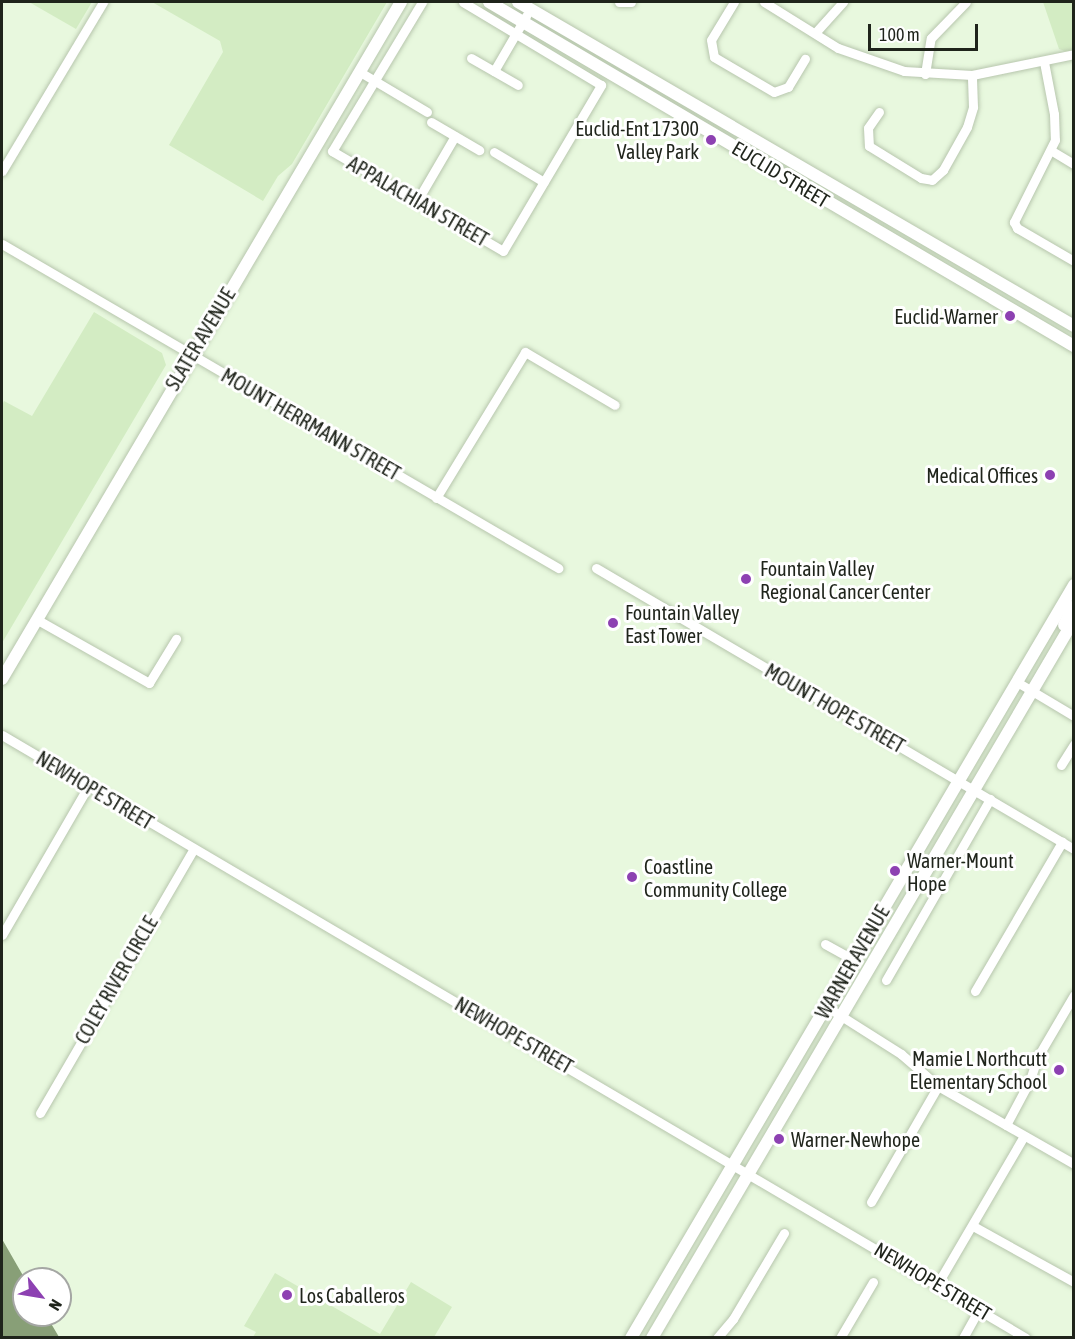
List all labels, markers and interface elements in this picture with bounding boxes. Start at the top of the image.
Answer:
scale bar [871,12,980,50]
text: 100 m [879,24,920,45]
place label: Euclid-Ent 17300 Valley Park [575,116,699,163]
marker: Euclid-Ent 17300 Valley Park [704,133,718,147]
street label: EUCLID STREET [728,136,834,212]
street label: APPALACHIAN STREET [343,151,493,251]
street label: SLATER AVENUE [160,284,240,394]
place label: Euclid-Warner [894,304,998,328]
marker: Euclid-Warner [1003,309,1017,323]
street label: MOUNT HERRMANN STREET [217,363,405,485]
place label: Medical Offices [926,463,1038,487]
marker: Medical Offices [1043,468,1057,482]
place label: Fountain Valley Regional Cancer Center [760,556,930,603]
marker: Fountain Valley Regional Cancer Center [737,570,755,588]
place label: Fountain Valley East Tower [625,600,740,647]
marker: Fountain Valley East Tower [606,616,620,630]
street label: MOUNT HOPE STREET [761,658,909,758]
street label: NEWHOPE STREET [32,746,158,834]
place label: Warner-Mount Hope [907,848,1014,895]
place label: Coastline Community College [644,854,787,901]
marker: Warner-Mount Hope [888,864,902,878]
marker: Coastline Community College [625,870,639,884]
street label: WARNER AVENUE [810,901,894,1023]
street label: COLEY RIVER CIRCLE [70,912,162,1048]
street label: NEWHOPE STREET [451,992,577,1078]
place label: Mamie L Northcutt Elementary School [910,1046,1047,1093]
marker: Mamie L Northcutt Elementary School [1052,1063,1066,1077]
place label: Warner-Newhope [791,1127,920,1151]
marker: Warner-Newhope [772,1132,786,1146]
street label: NEWHOPE STREET [870,1237,996,1325]
north arrow [12,1267,72,1327]
place label: Los Caballeros [299,1283,405,1307]
marker: Los Caballeros [280,1288,294,1302]
text: N [46,1297,66,1314]

